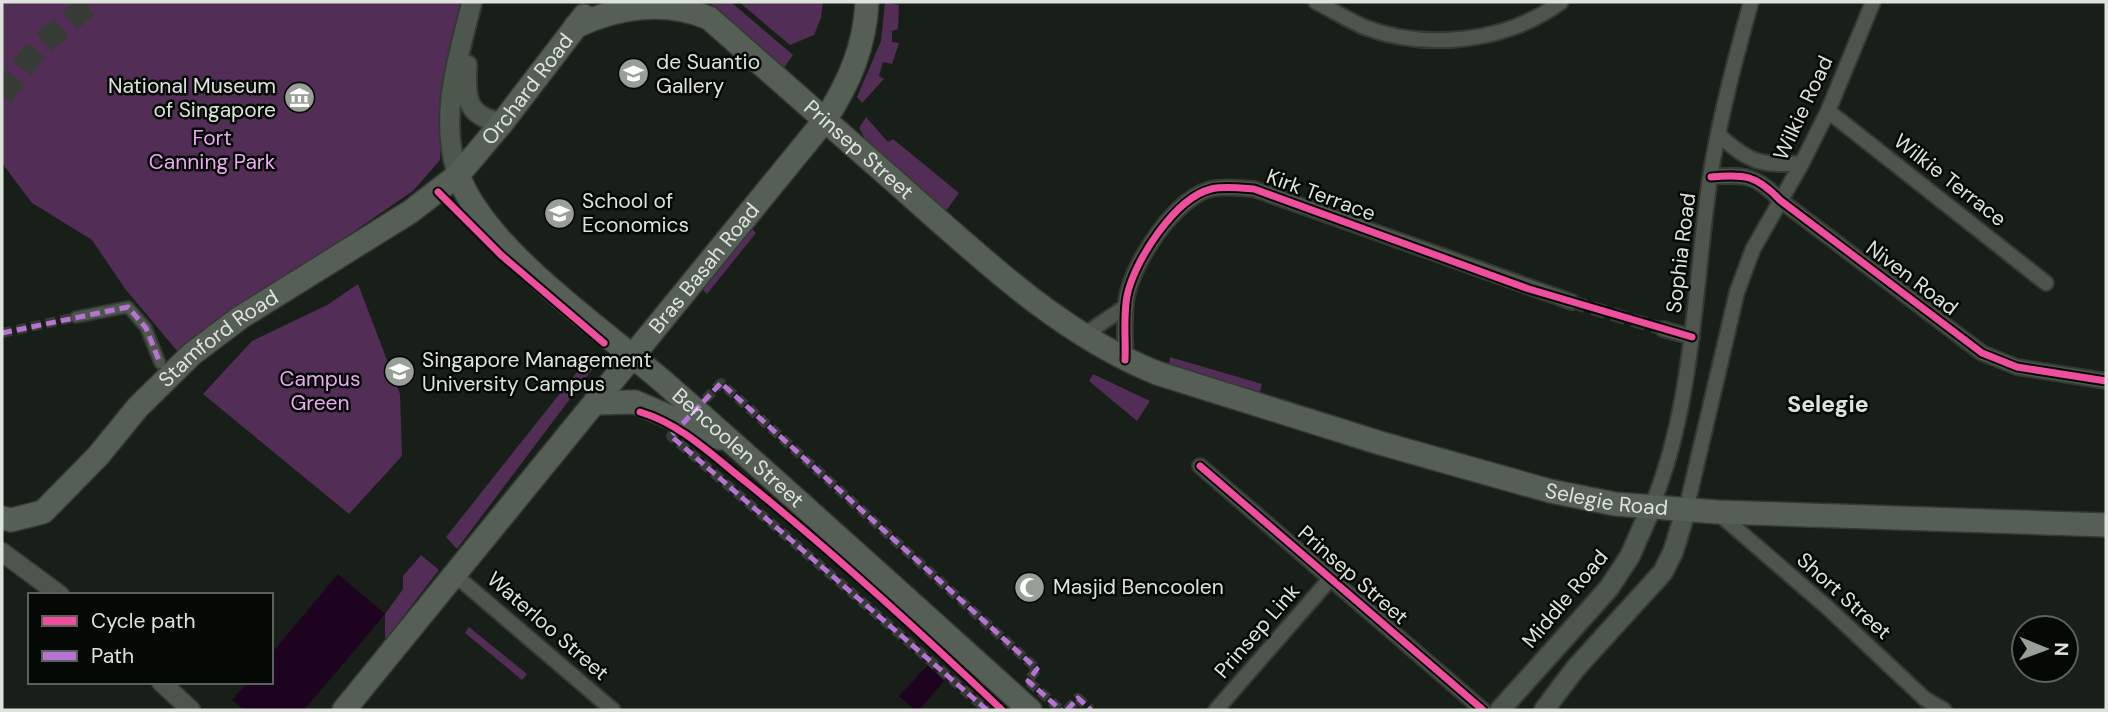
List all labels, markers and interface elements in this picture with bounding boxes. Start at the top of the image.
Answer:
street label: Orchard Road [475,28,580,151]
place label: de Suantio Gallery [656,48,760,100]
street label: Wilkie Road [1767,51,1839,165]
school or university icon: de Suantio Gallery [616,57,650,91]
place label: National Museum of Singapore [108,72,276,124]
museum icon: National Museum of Singapore [282,81,316,115]
street label: Prinsep Street [798,94,920,206]
park label: Fort Canning Park [149,124,276,176]
street label: Wilkie Terrace [1888,127,2012,233]
street label: Kirk Terrace [1263,162,1379,228]
place label: School of Economics [582,187,689,239]
street label: Sophia Road [1660,191,1702,315]
school or university icon: School of Economics [542,196,576,230]
street label: Bras Basah Road [643,197,766,339]
street label: Niven Road [1860,234,1964,322]
street label: Stamford Road [152,283,284,393]
place label: Singapore Management University Campus [422,346,652,398]
school or university icon: Singapore Management University Campus [382,355,416,389]
park label: Campus Green [280,365,360,417]
street label: Bencoolen Street [666,382,810,514]
district label: Selegie [1787,389,1869,419]
street label: Selegie Road [1543,476,1669,522]
street label: Prinsep Street [1292,519,1414,631]
street label: Middle Road [1516,544,1614,654]
street label: Short Street [1791,546,1897,646]
street label: Waterloo Street [481,565,615,687]
mosque icon: Masjid Bencoolen [1013,570,1047,604]
place label: Masjid Bencoolen [1053,573,1224,601]
street label: Prinsep Link [1208,577,1306,684]
legend [28,593,273,684]
text: Cycle path [91,607,196,635]
north arrow [2010,614,2080,684]
text: Path [91,642,134,670]
text: N [2049,642,2074,656]

